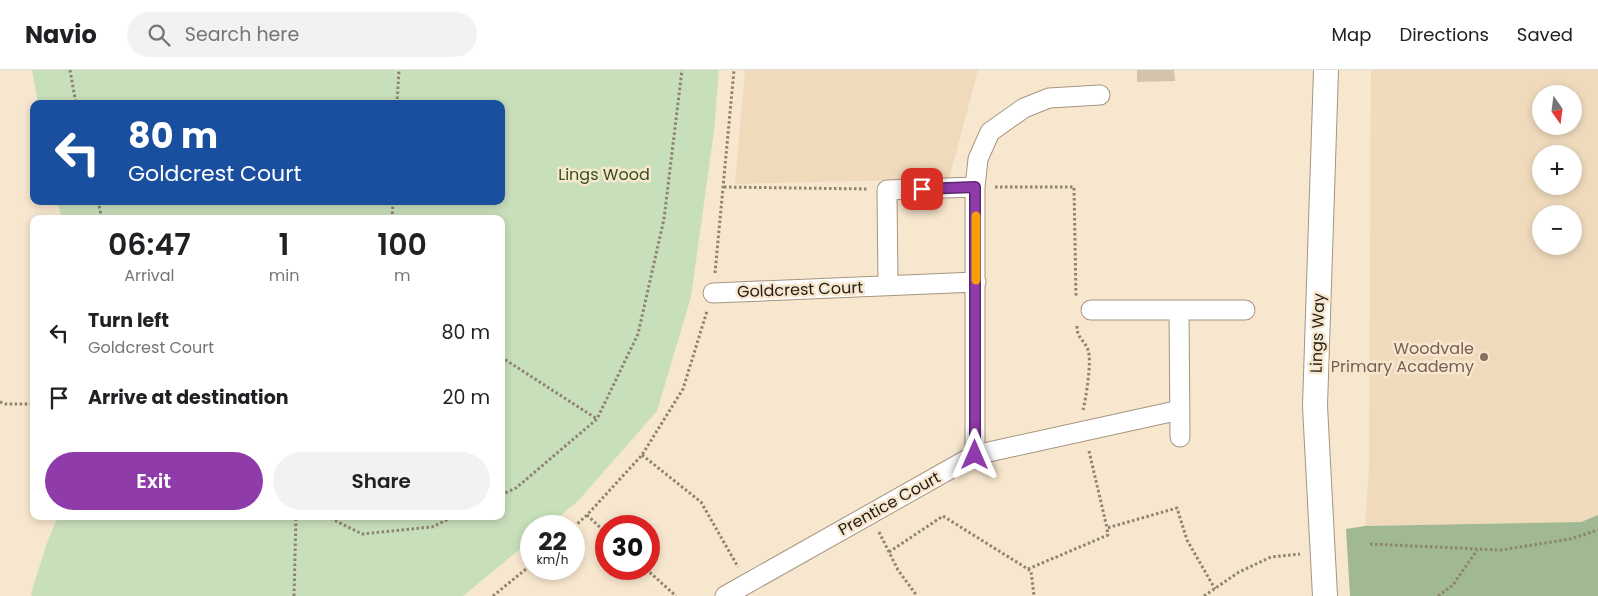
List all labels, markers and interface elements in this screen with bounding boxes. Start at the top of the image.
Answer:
search box [127,12,477,57]
text: Navio [25,18,97,51]
icon: search [145,21,173,49]
text: Search here [185,21,299,48]
text: Map [1332,22,1371,47]
text: Directions [1399,22,1489,47]
text: Saved [1517,22,1573,47]
north arrow [1532,85,1582,135]
map controls [1532,85,1582,255]
text: 80 m [128,111,218,160]
icon: left [45,120,110,185]
button: + [1532,145,1582,195]
text: Goldcrest Court [128,158,301,189]
park label: Lings Wood [558,163,650,186]
pin [901,168,943,210]
icon: arrive [908,175,936,203]
button: − [1532,205,1582,255]
text: 06:47 [108,223,191,266]
text: 1 [279,223,289,266]
text: 100 [377,223,427,266]
text: Arrival [124,264,175,287]
text: min [269,264,299,287]
text: m [394,264,410,287]
street label: Goldcrest Court [737,276,864,303]
street label: Lings Way [1305,293,1330,373]
text: Turn left [88,307,169,334]
icon: left [45,319,73,347]
text: 80 m [441,319,490,346]
text: Goldcrest Court [88,336,214,359]
place label: Woodvale Primary Academy [1331,337,1474,378]
marker: Woodvale Primary Academy [1478,351,1490,363]
icon: arrive [45,384,73,412]
text: Arrive at destination [88,384,289,411]
text: 20 m [442,384,490,411]
position arrow [948,428,1000,480]
button: Exit [45,452,263,510]
button: Share [273,452,490,510]
street label: Prentice Court [834,466,945,541]
speed limit sign: 30 [595,515,660,580]
text: 22 [538,524,567,559]
text: km/h [537,551,568,568]

